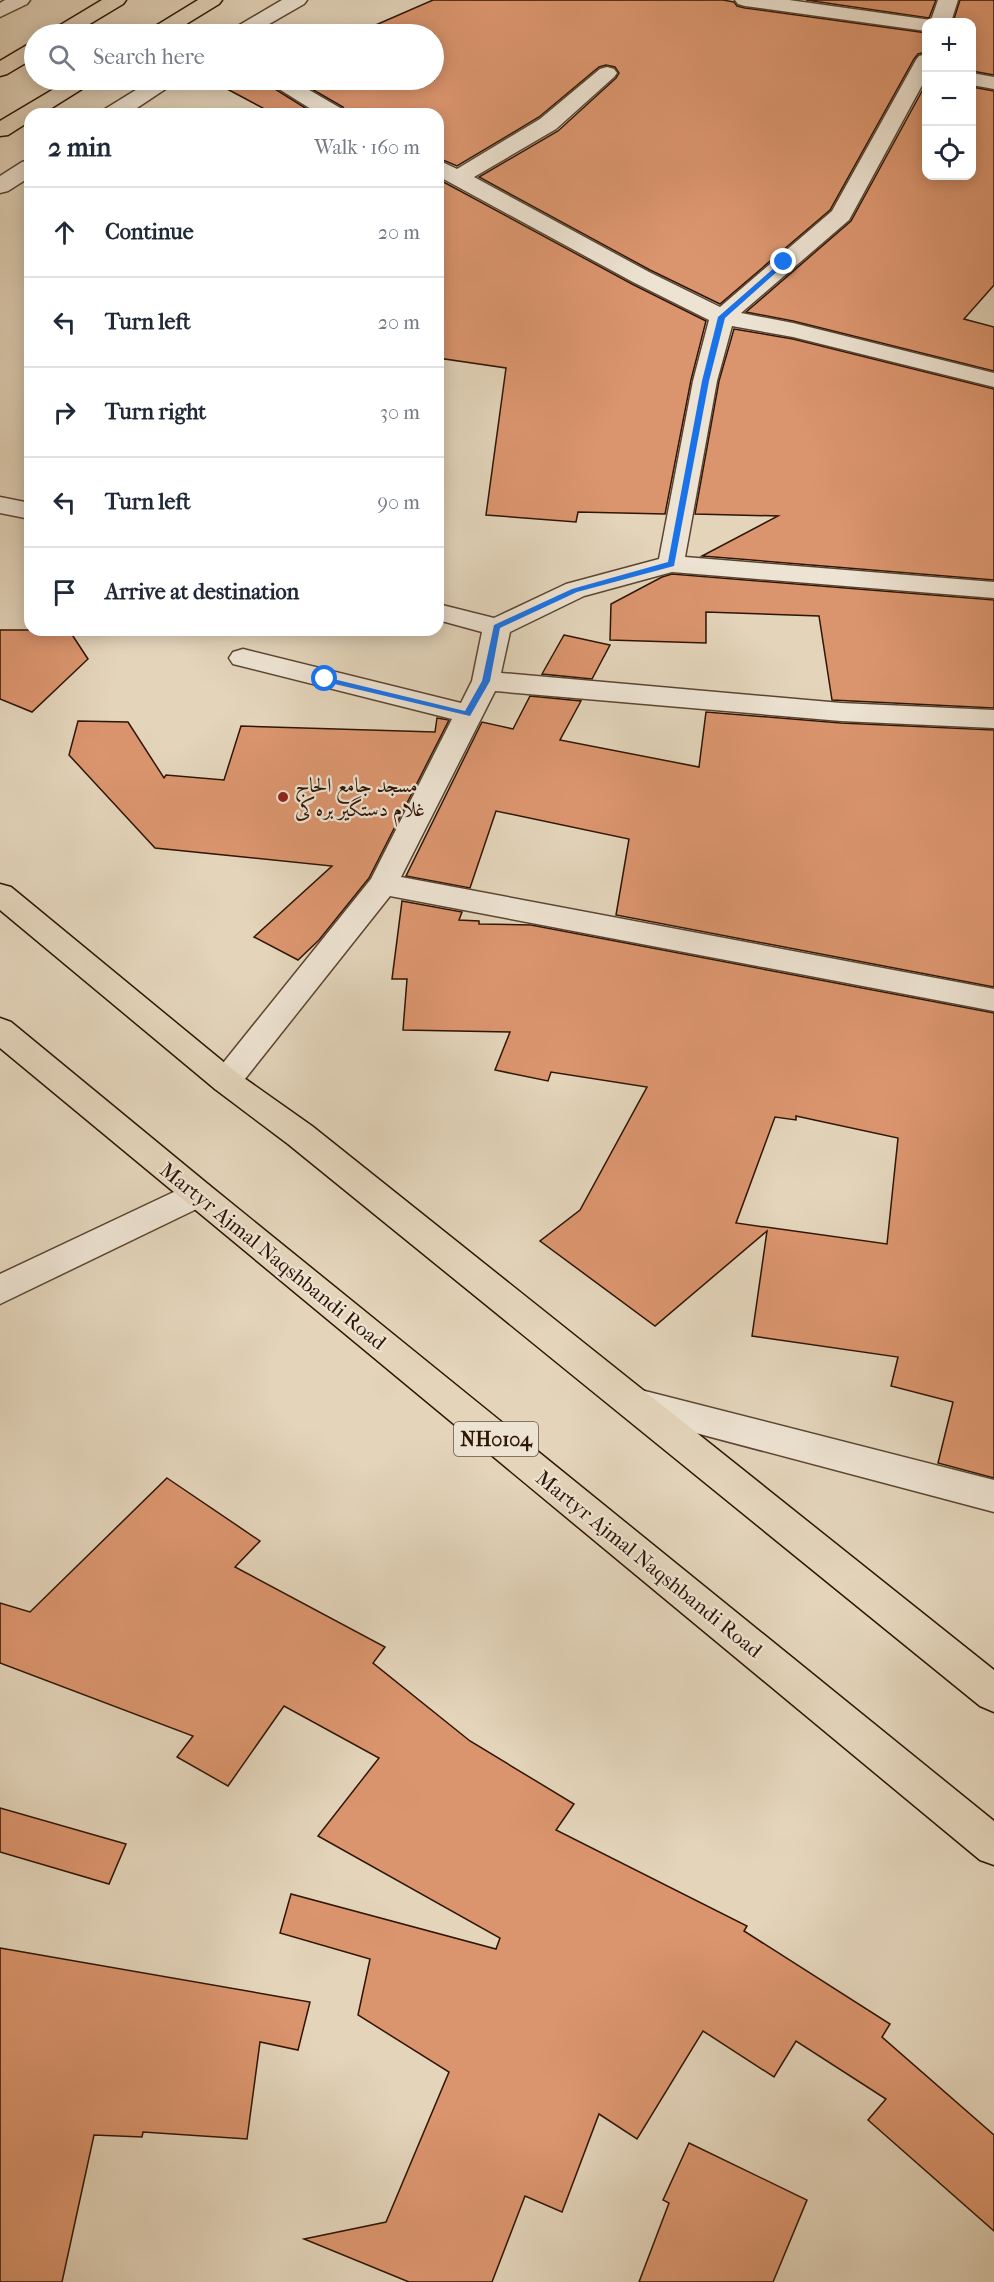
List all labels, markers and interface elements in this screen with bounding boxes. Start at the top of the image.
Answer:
map controls [922,18,976,180]
button: + [922,18,976,72]
search box [24,24,444,90]
icon: search [45,41,78,74]
text: Search here [93,44,205,70]
button: − [922,72,976,126]
button: locate [922,126,976,180]
text: 2 min [48,132,111,163]
text: Walk · 160 m [314,136,420,159]
icon: ahead [48,216,81,249]
text: Continue [105,219,194,245]
text: 20 m [378,221,420,244]
route end [770,248,796,274]
icon: left [48,306,81,339]
text: Turn left [105,309,191,335]
text: 20 m [378,311,420,334]
icon: right [48,396,81,429]
text: Turn right [105,399,206,425]
text: 30 m [380,401,420,424]
icon: left [48,486,81,519]
text: Turn left [105,489,191,515]
text: 90 m [378,491,420,514]
icon: arrive [48,576,81,609]
text: Arrive at destination [105,579,299,605]
route start [311,665,337,691]
place label: مسجد جامع الحاج غلام دستگیر بره‌کی [295,773,425,827]
marker: مسجد جامع الحاج غلام دستگیر بره‌کی [276,790,290,804]
street label: Martyr Ajmal Naqshbandi Road [155,1157,391,1355]
road number: NH0104 [454,1422,538,1456]
street label: Martyr Ajmal Naqshbandi Road [531,1465,767,1663]

